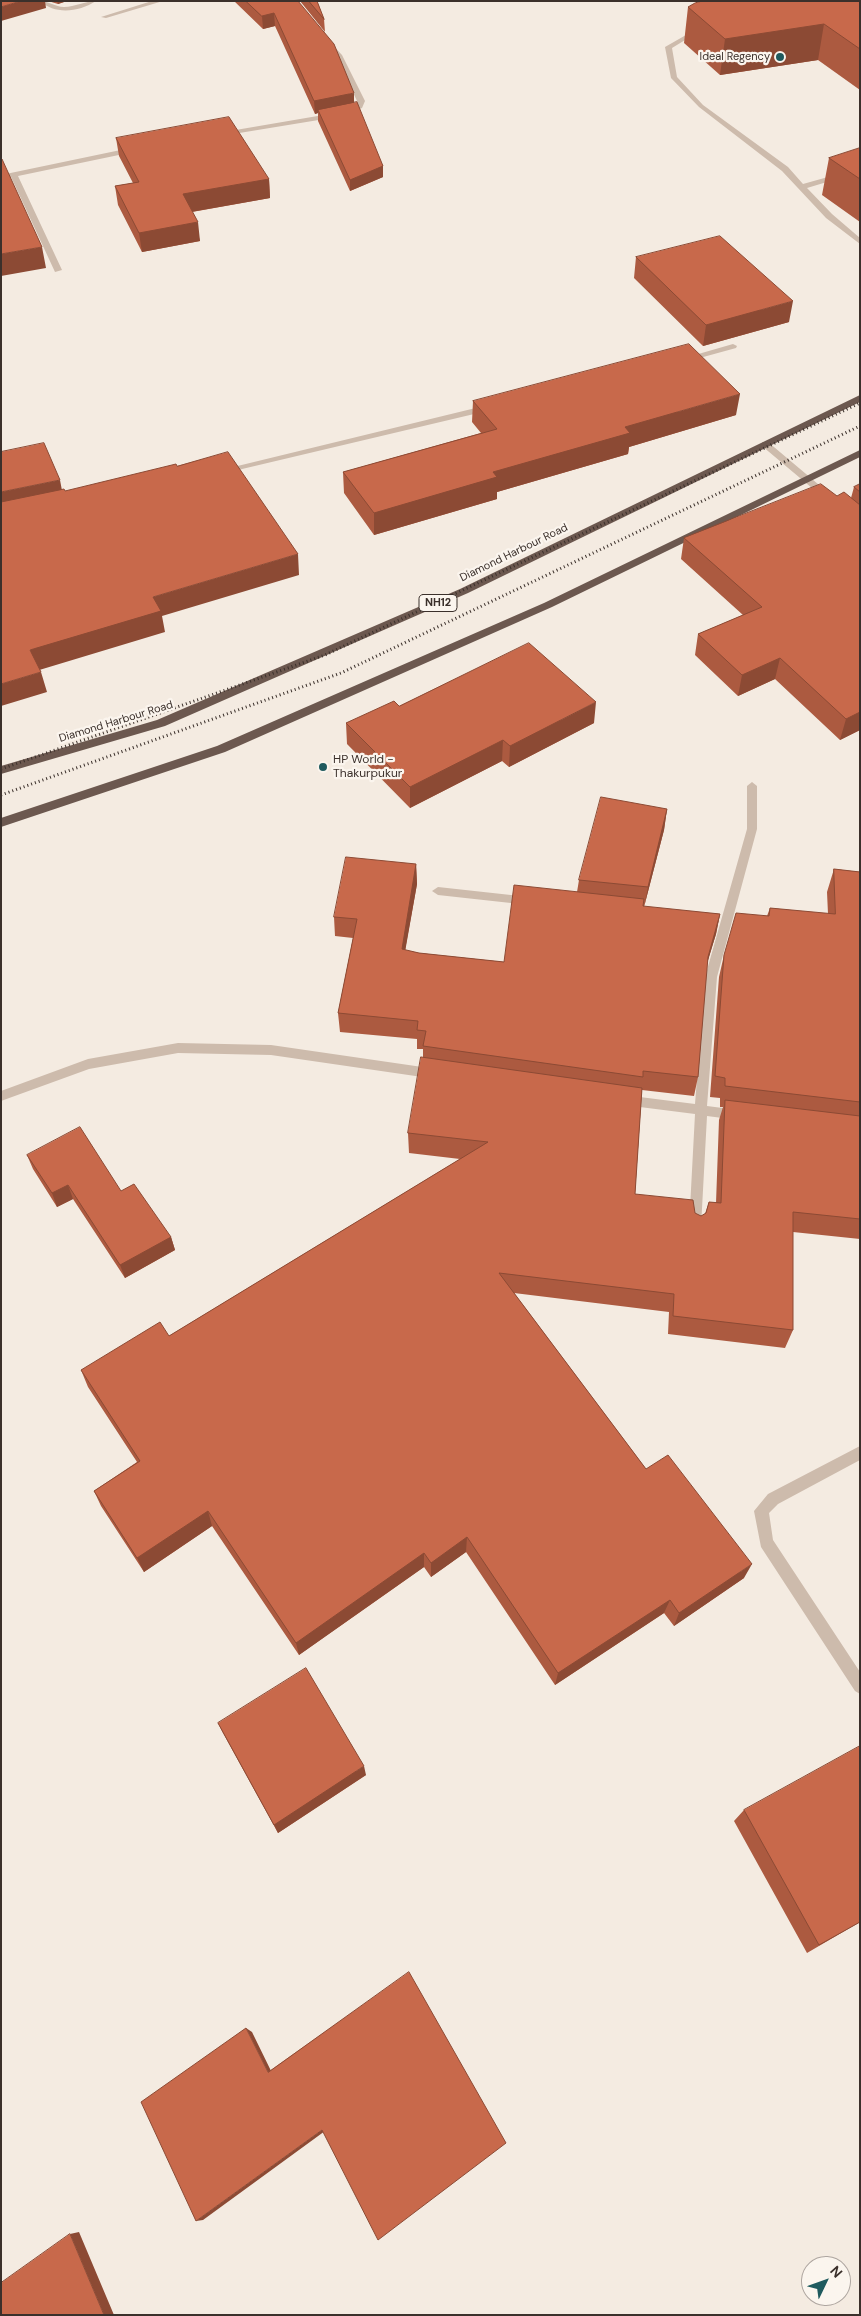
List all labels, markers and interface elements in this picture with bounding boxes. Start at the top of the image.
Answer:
place label: Ideal Regency [700,50,770,64]
marker: Ideal Regency [774,51,786,63]
street label: Diamond Harbour Road [458,521,570,585]
road number: NH12 [419,594,457,612]
street label: Diamond Harbour Road [57,698,175,746]
place label: HP World - Thakurpukur [333,753,402,781]
marker: HP World - Thakurpukur [317,761,329,773]
north arrow [801,2256,851,2306]
text: N [826,2262,847,2281]

